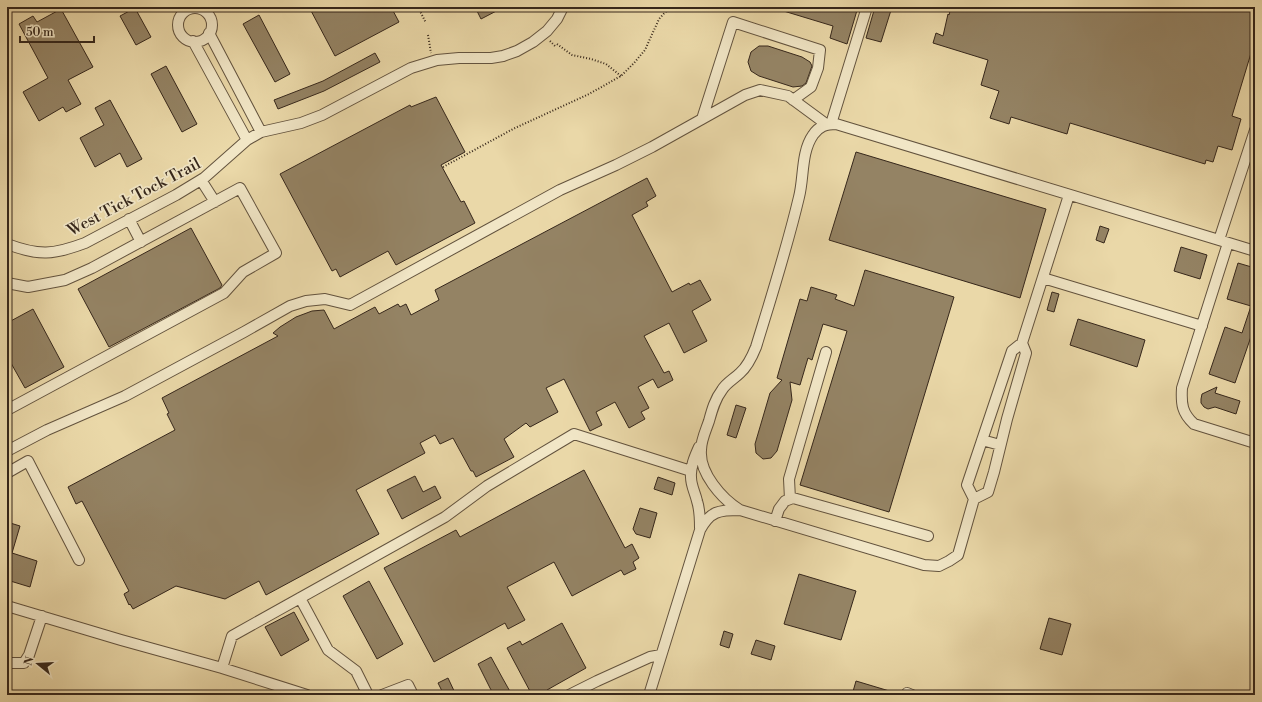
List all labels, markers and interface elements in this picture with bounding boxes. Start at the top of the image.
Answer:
scale bar [20,18,94,44]
text: 50 m [26,25,54,40]
street label: West Tick Tock Trail [63,153,204,241]
north arrow [18,644,58,684]
text: N [21,655,38,668]

